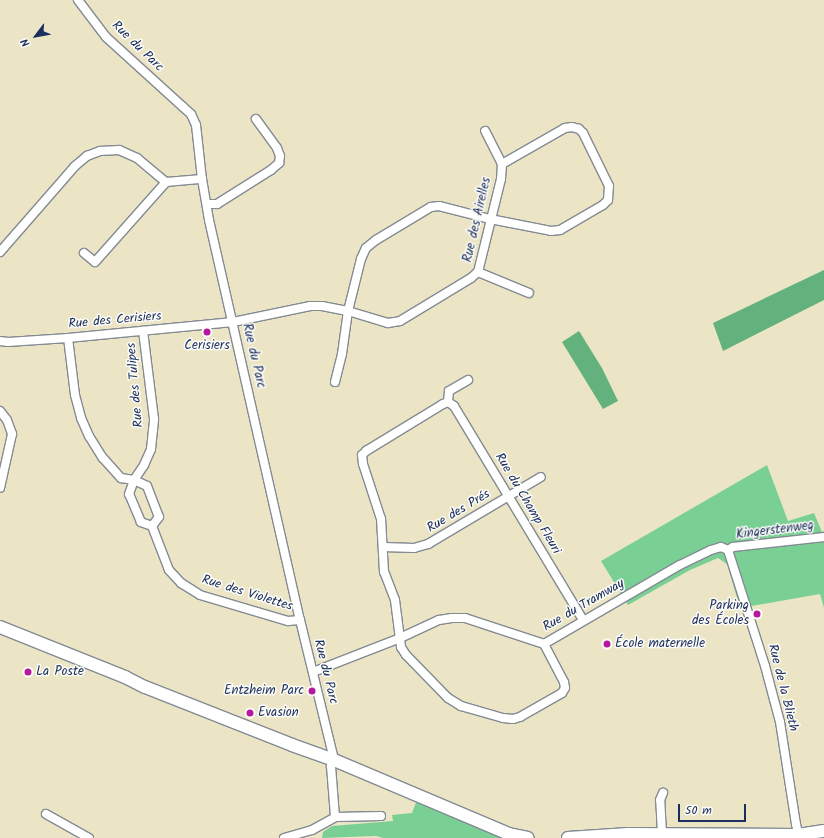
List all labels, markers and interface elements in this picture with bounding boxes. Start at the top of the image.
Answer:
north arrow [16,16,56,56]
street label: Rue du Parc [108,18,166,76]
text: N [16,35,35,50]
street label: Rue des Airelles [461,176,495,264]
street label: Rue des Cerisiers [68,309,162,333]
street label: Rue du Parc [238,322,268,390]
marker: Cerisiers [202,327,212,337]
place label: Cerisiers [184,338,230,354]
street label: Rue des Tulipes [125,342,147,428]
street label: Rue du Champ Fleuri [491,451,563,557]
street label: Rue des Prés [425,487,493,537]
street label: Kingerstenweg [735,518,815,544]
street label: Rue des Violettes [200,573,294,615]
street label: Rue du Tramway [540,576,628,636]
place label: Parking des Écoles [692,599,749,630]
marker: Parking des Écoles [752,609,762,619]
place label: École maternelle [615,636,705,652]
street label: Rue du Parc [309,638,341,706]
marker: École maternelle [602,639,612,649]
street label: Rue de la Blieth [764,643,800,733]
place label: La Poste [36,664,84,680]
marker: La Poste [23,667,33,677]
place label: Entzheim Parc [224,683,304,699]
marker: Entzheim Parc [307,686,317,696]
place label: Evasion [258,705,299,721]
marker: Evasion [245,708,255,718]
scale bar [680,796,748,822]
text: 50 m [685,801,712,820]

